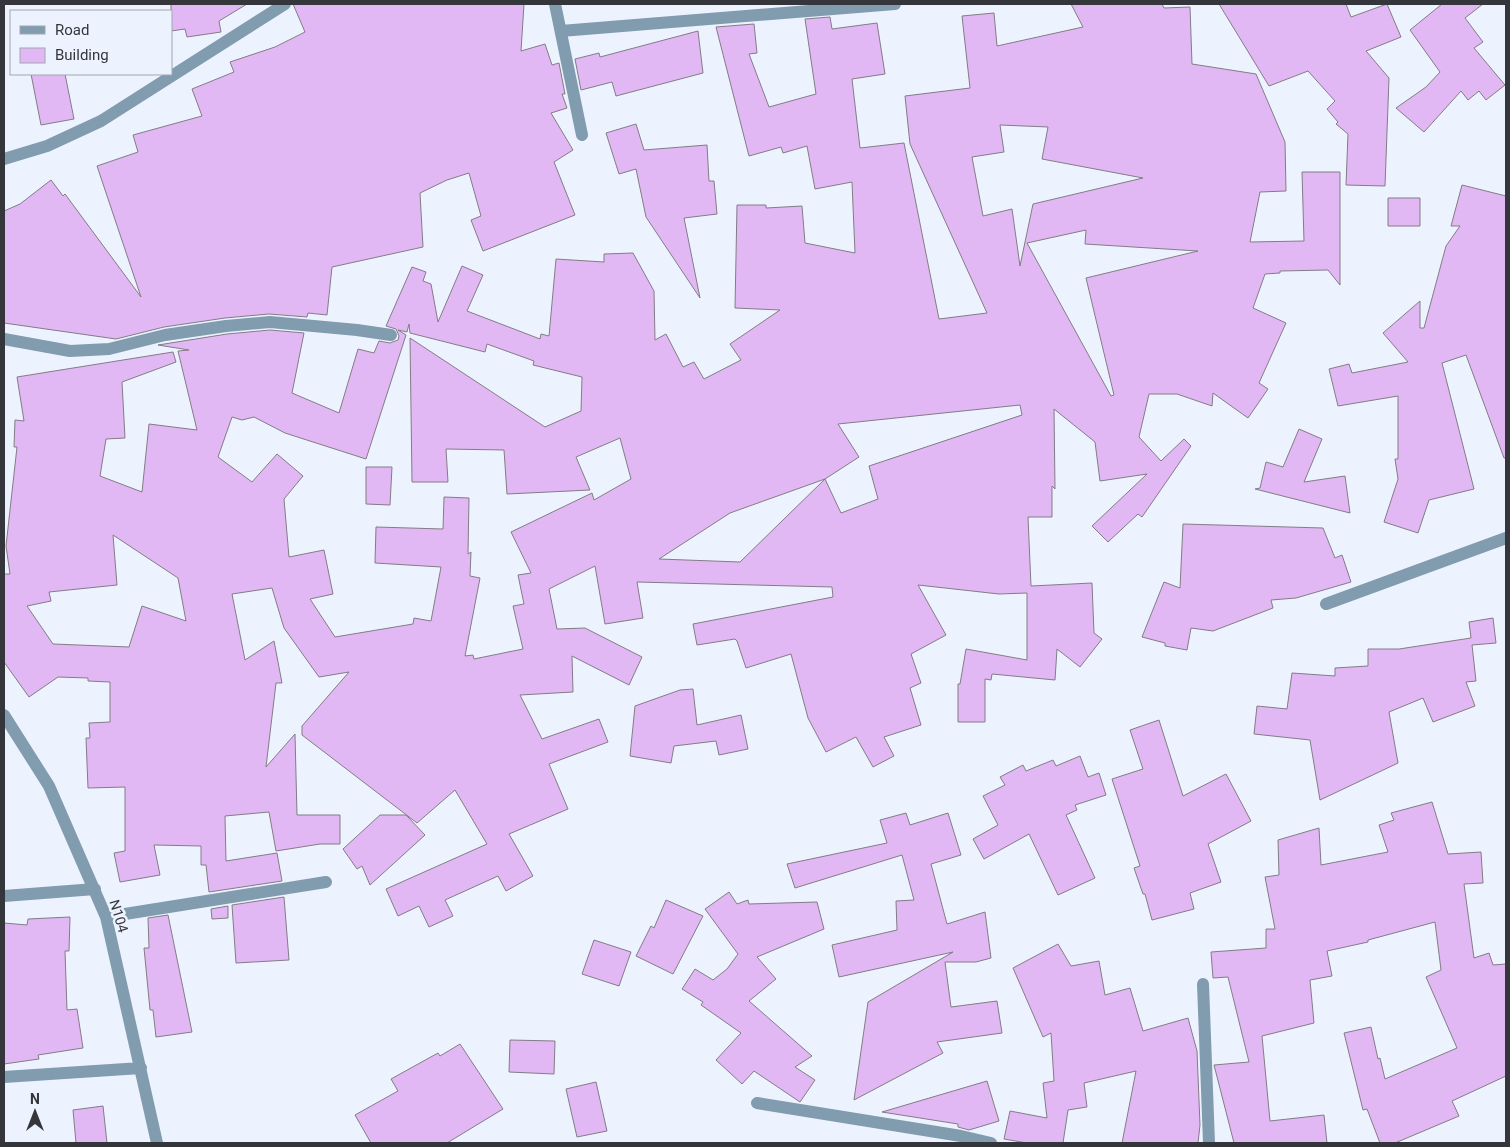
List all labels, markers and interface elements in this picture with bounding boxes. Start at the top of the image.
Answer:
legend [10,10,172,75]
text: Road [55,21,89,39]
text: Building [55,46,109,64]
street label: N104 [106,898,132,935]
north arrow [10,1087,60,1137]
text: N [30,1091,40,1107]

